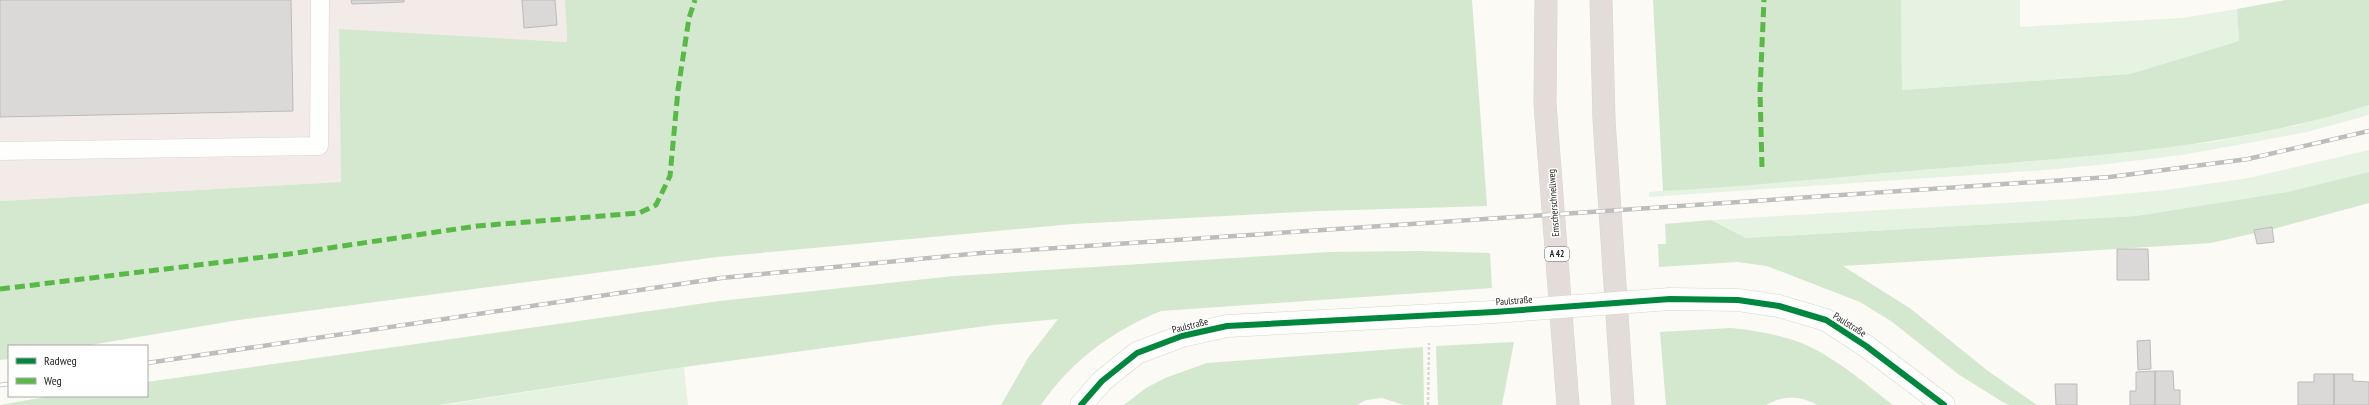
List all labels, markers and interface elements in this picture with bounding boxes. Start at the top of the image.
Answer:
street label: Emscherschnellweg [1545,169,1562,237]
road number: A 42 [1545,247,1569,261]
street label: Paulstraße [1495,293,1533,308]
street label: Paulstraße [1831,309,1869,340]
street label: Paulstraße [1171,315,1210,336]
legend [8,345,148,397]
text: Radweg [44,353,77,368]
text: Weg [44,373,62,388]

